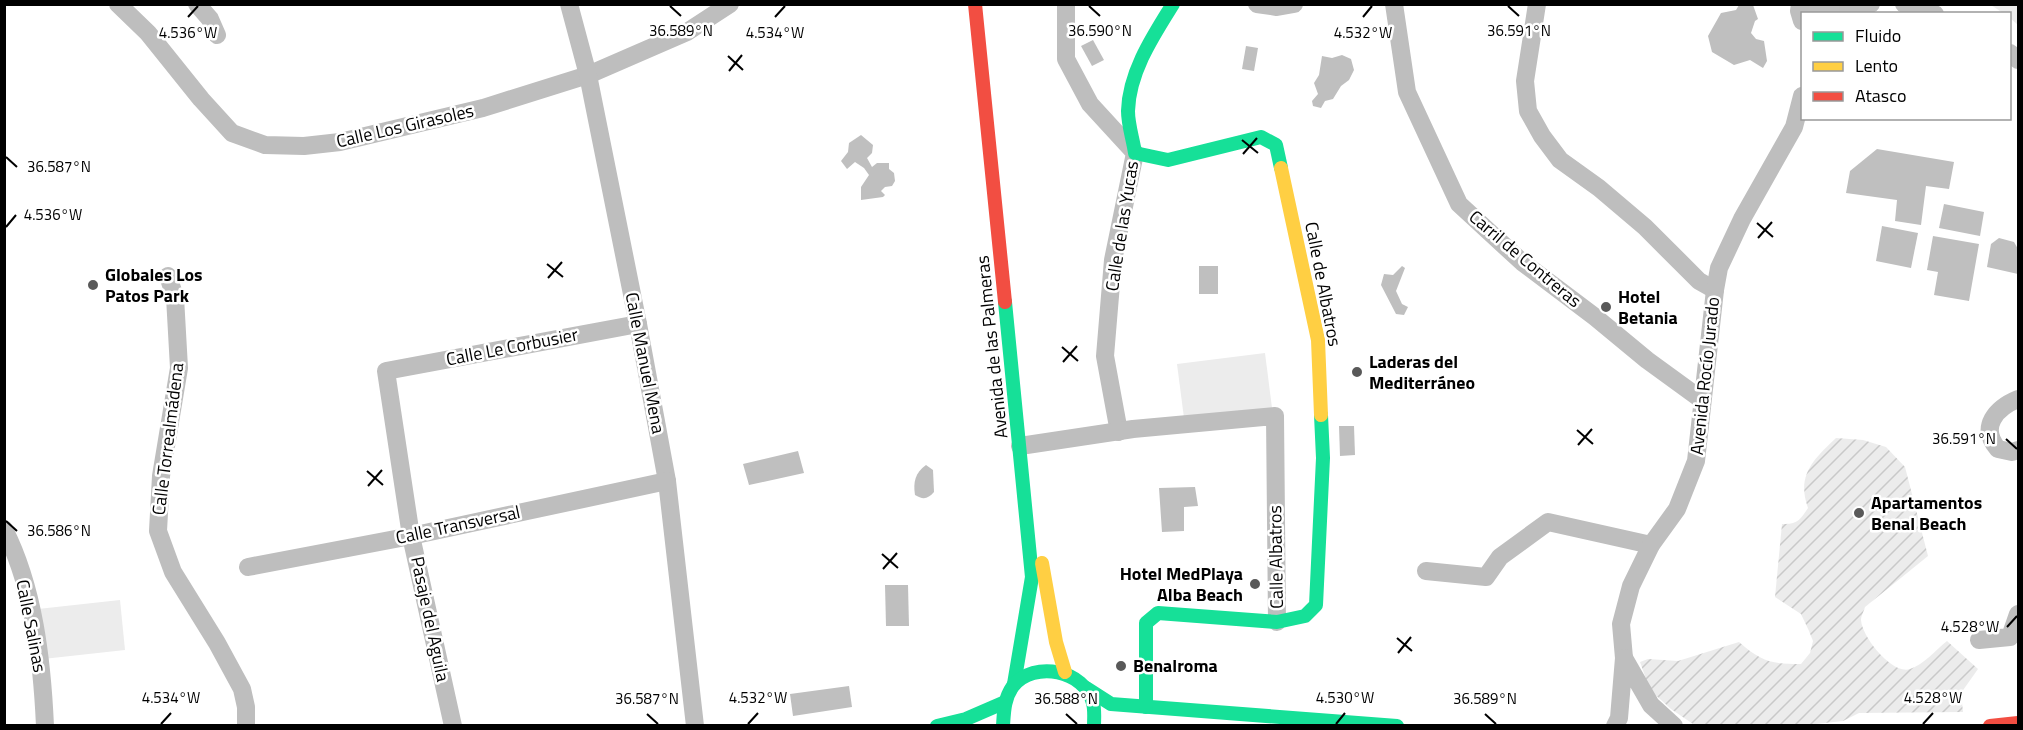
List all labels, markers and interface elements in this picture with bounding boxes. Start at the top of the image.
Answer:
legend [1801,12,2011,120]
text: 36.589°N [649,19,713,42]
text: 36.590°N [1068,19,1132,42]
text: 36.591°N [1487,19,1551,42]
text: 4.536°W [159,21,217,44]
text: 4.534°W [746,21,804,44]
text: 4.532°W [1334,21,1392,44]
text: Fluido [1855,22,1901,49]
text: Lento [1855,52,1898,79]
text: Atasco [1855,82,1906,109]
street label: Calle Los Girasoles [333,97,476,154]
text: 36.587°N [27,155,91,178]
street label: Calle de las Yucas [1098,159,1145,293]
text: 4.536°W [24,203,82,226]
street label: Carril de Contreras [1463,203,1588,314]
street label: Calle de Albatros [1298,219,1349,348]
street label: Avenida de las Palmeras [968,254,1015,440]
place label: Globales Los Patos Park [105,261,203,309]
marker: Globales Los Patos Park [86,278,100,292]
place label: Hotel Betania [1618,283,1678,331]
street label: Calle Manuel Mena [619,290,672,436]
street label: Avenida Rocío Jurado [1683,296,1726,456]
marker: Hotel Betania [1599,300,1613,314]
street label: Calle Le Corbusier [444,320,580,373]
place label: Laderas del Mediterráneo [1369,348,1475,396]
street label: Calle Torrealmádena [145,361,190,517]
marker: Laderas del Mediterráneo [1350,365,1364,379]
text: 36.591°N [1932,427,1996,450]
place label: Apartamentos Benal Beach [1871,489,1982,537]
street label: Calle Transversal [393,498,523,551]
street label: Calle Albatros [1261,505,1290,609]
marker: Apartamentos Benal Beach [1852,506,1866,520]
text: 36.586°N [27,519,91,542]
street label: Pasaje del Aguila [404,554,457,684]
place label: Hotel MedPlaya Alba Beach [1120,560,1243,608]
street label: Calle Salinas [9,577,54,675]
marker: Hotel MedPlaya Alba Beach [1248,577,1262,591]
text: 4.528°W [1941,615,1999,638]
place label: Benalroma [1133,652,1218,679]
marker: Benalroma [1114,659,1128,673]
text: 4.534°W [142,686,200,709]
text: 4.532°W [729,686,787,709]
text: 4.530°W [1316,686,1374,709]
text: 4.528°W [1904,686,1962,709]
text: 36.587°N [615,687,679,710]
text: 36.588°N [1034,687,1098,710]
text: 36.589°N [1453,687,1517,710]

